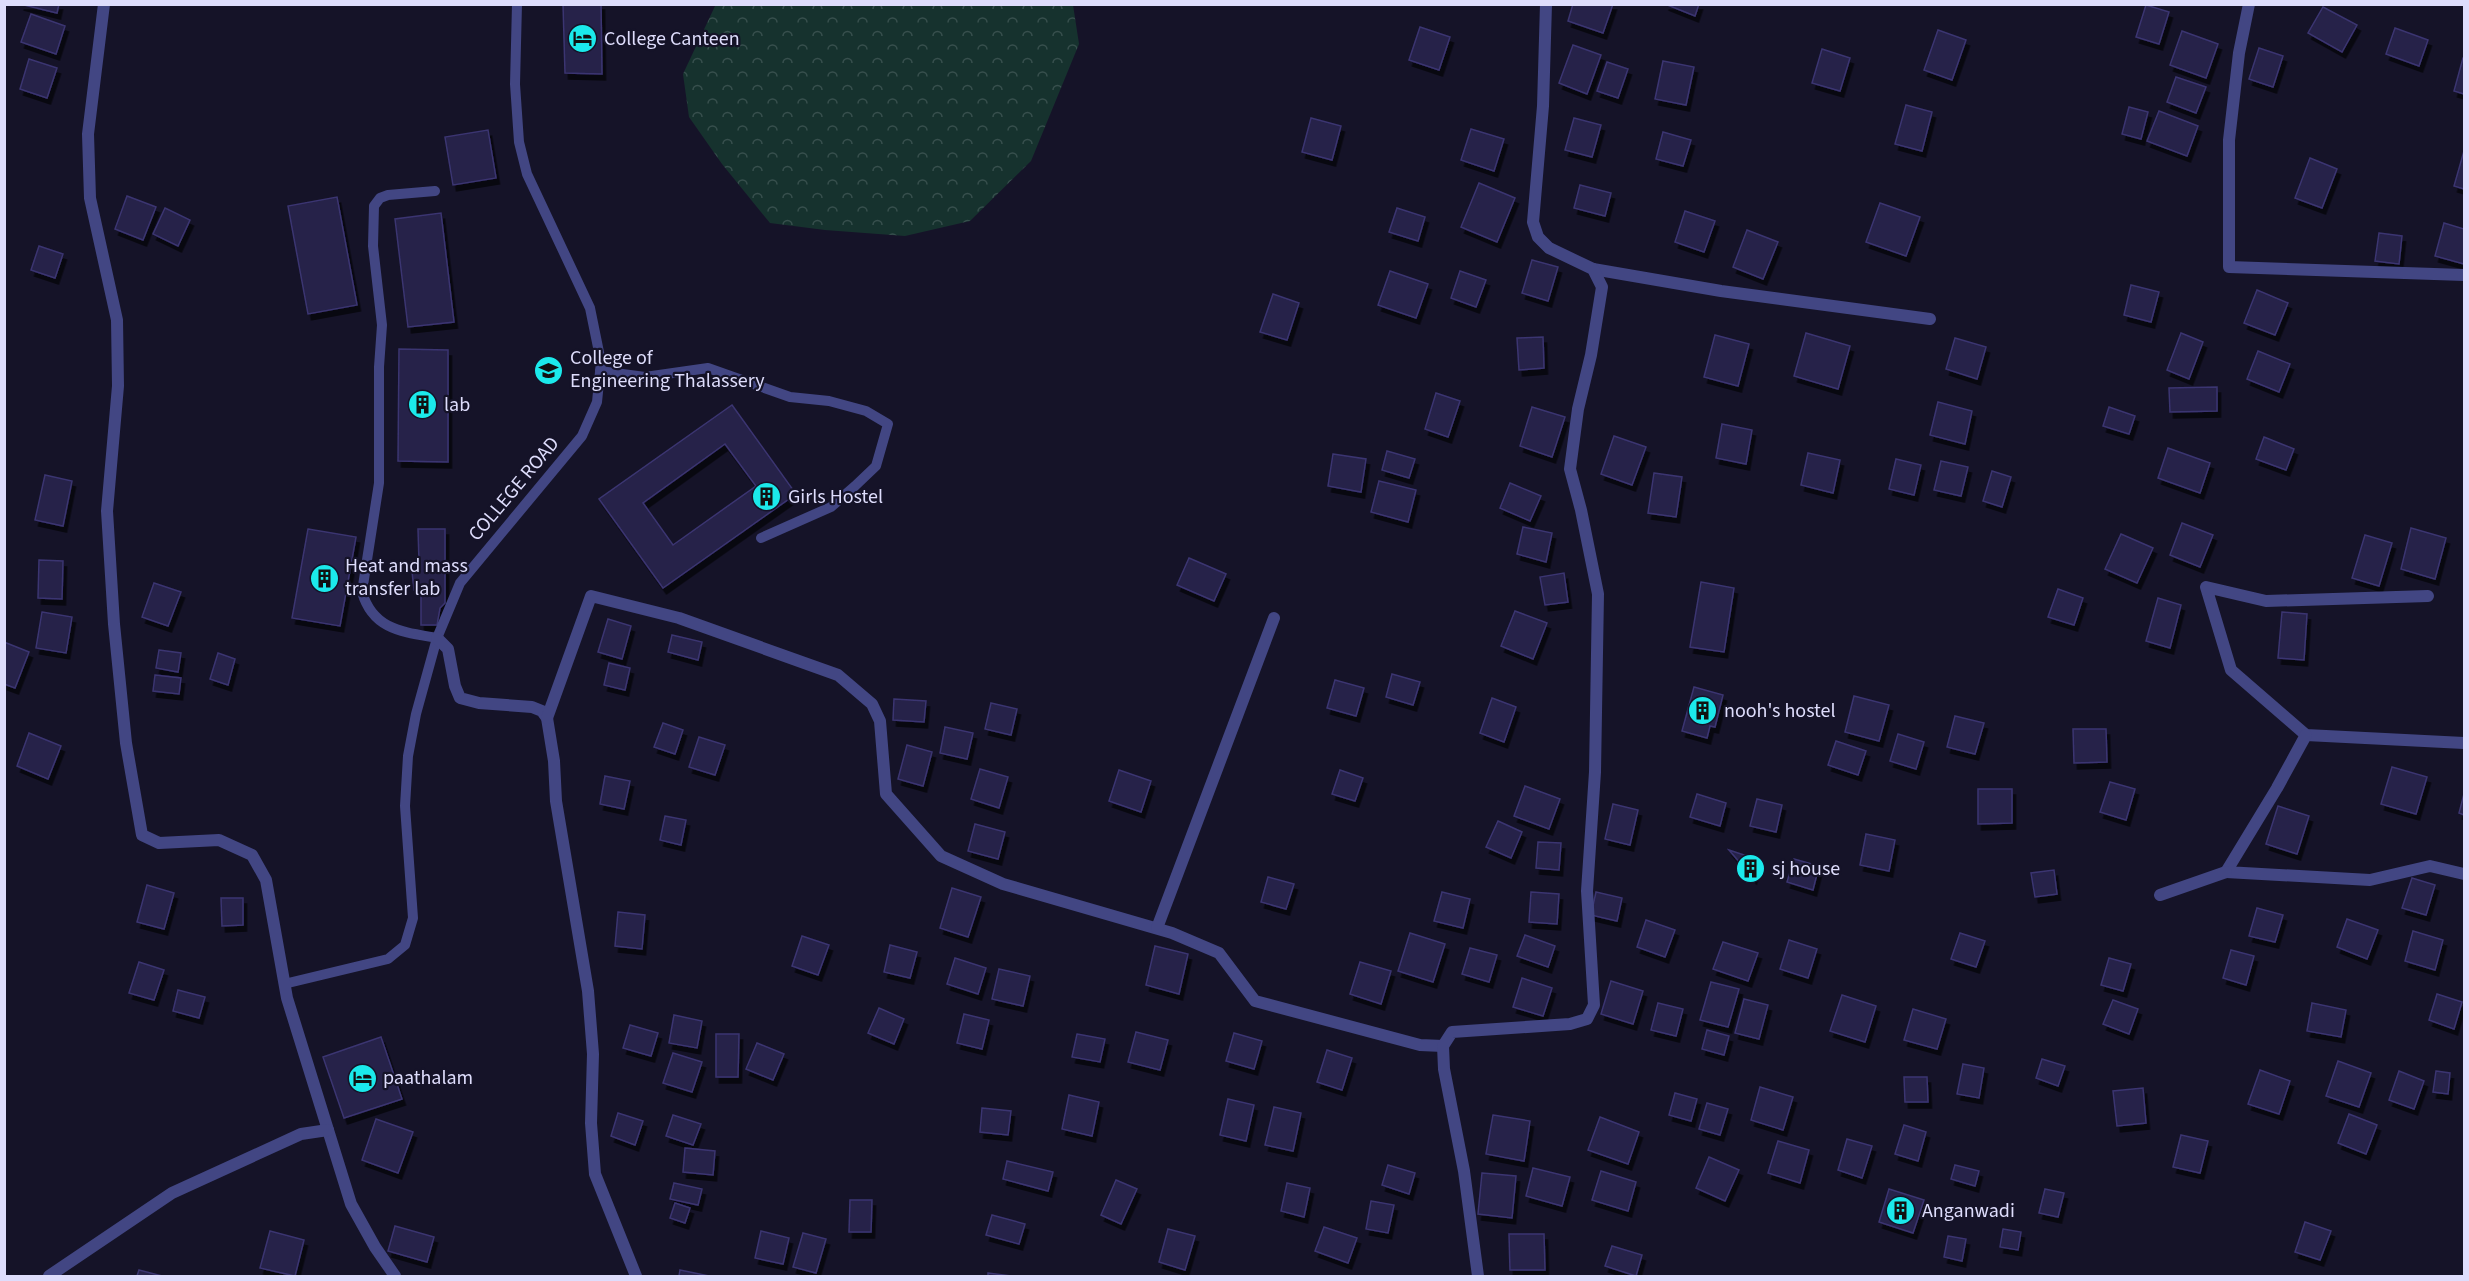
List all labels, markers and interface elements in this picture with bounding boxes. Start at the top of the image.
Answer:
hotel icon: College Canteen [567,23,599,55]
place label: College Canteen [604,25,740,53]
place label: College of Engineering Thalassery [570,344,765,395]
school or university icon: College of Engineering Thalassery [533,354,565,386]
building icon: lab [407,389,439,421]
place label: lab [444,391,470,419]
street label: COLLEGE ROAD [462,431,566,547]
building icon: Girls Hostel [751,481,783,513]
place label: Girls Hostel [788,483,883,511]
place label: Heat and mass transfer lab [345,552,468,603]
building icon: Heat and mass transfer lab [308,562,340,594]
building icon: nooh's hostel [1687,695,1719,727]
place label: nooh's hostel [1724,697,1836,725]
building icon: sj house [1735,853,1767,885]
place label: sj house [1772,855,1840,883]
hotel icon: paathalam [346,1062,378,1094]
place label: paathalam [383,1064,473,1092]
building icon: Anganwadi [1885,1195,1917,1227]
place label: Anganwadi [1922,1197,2015,1225]

